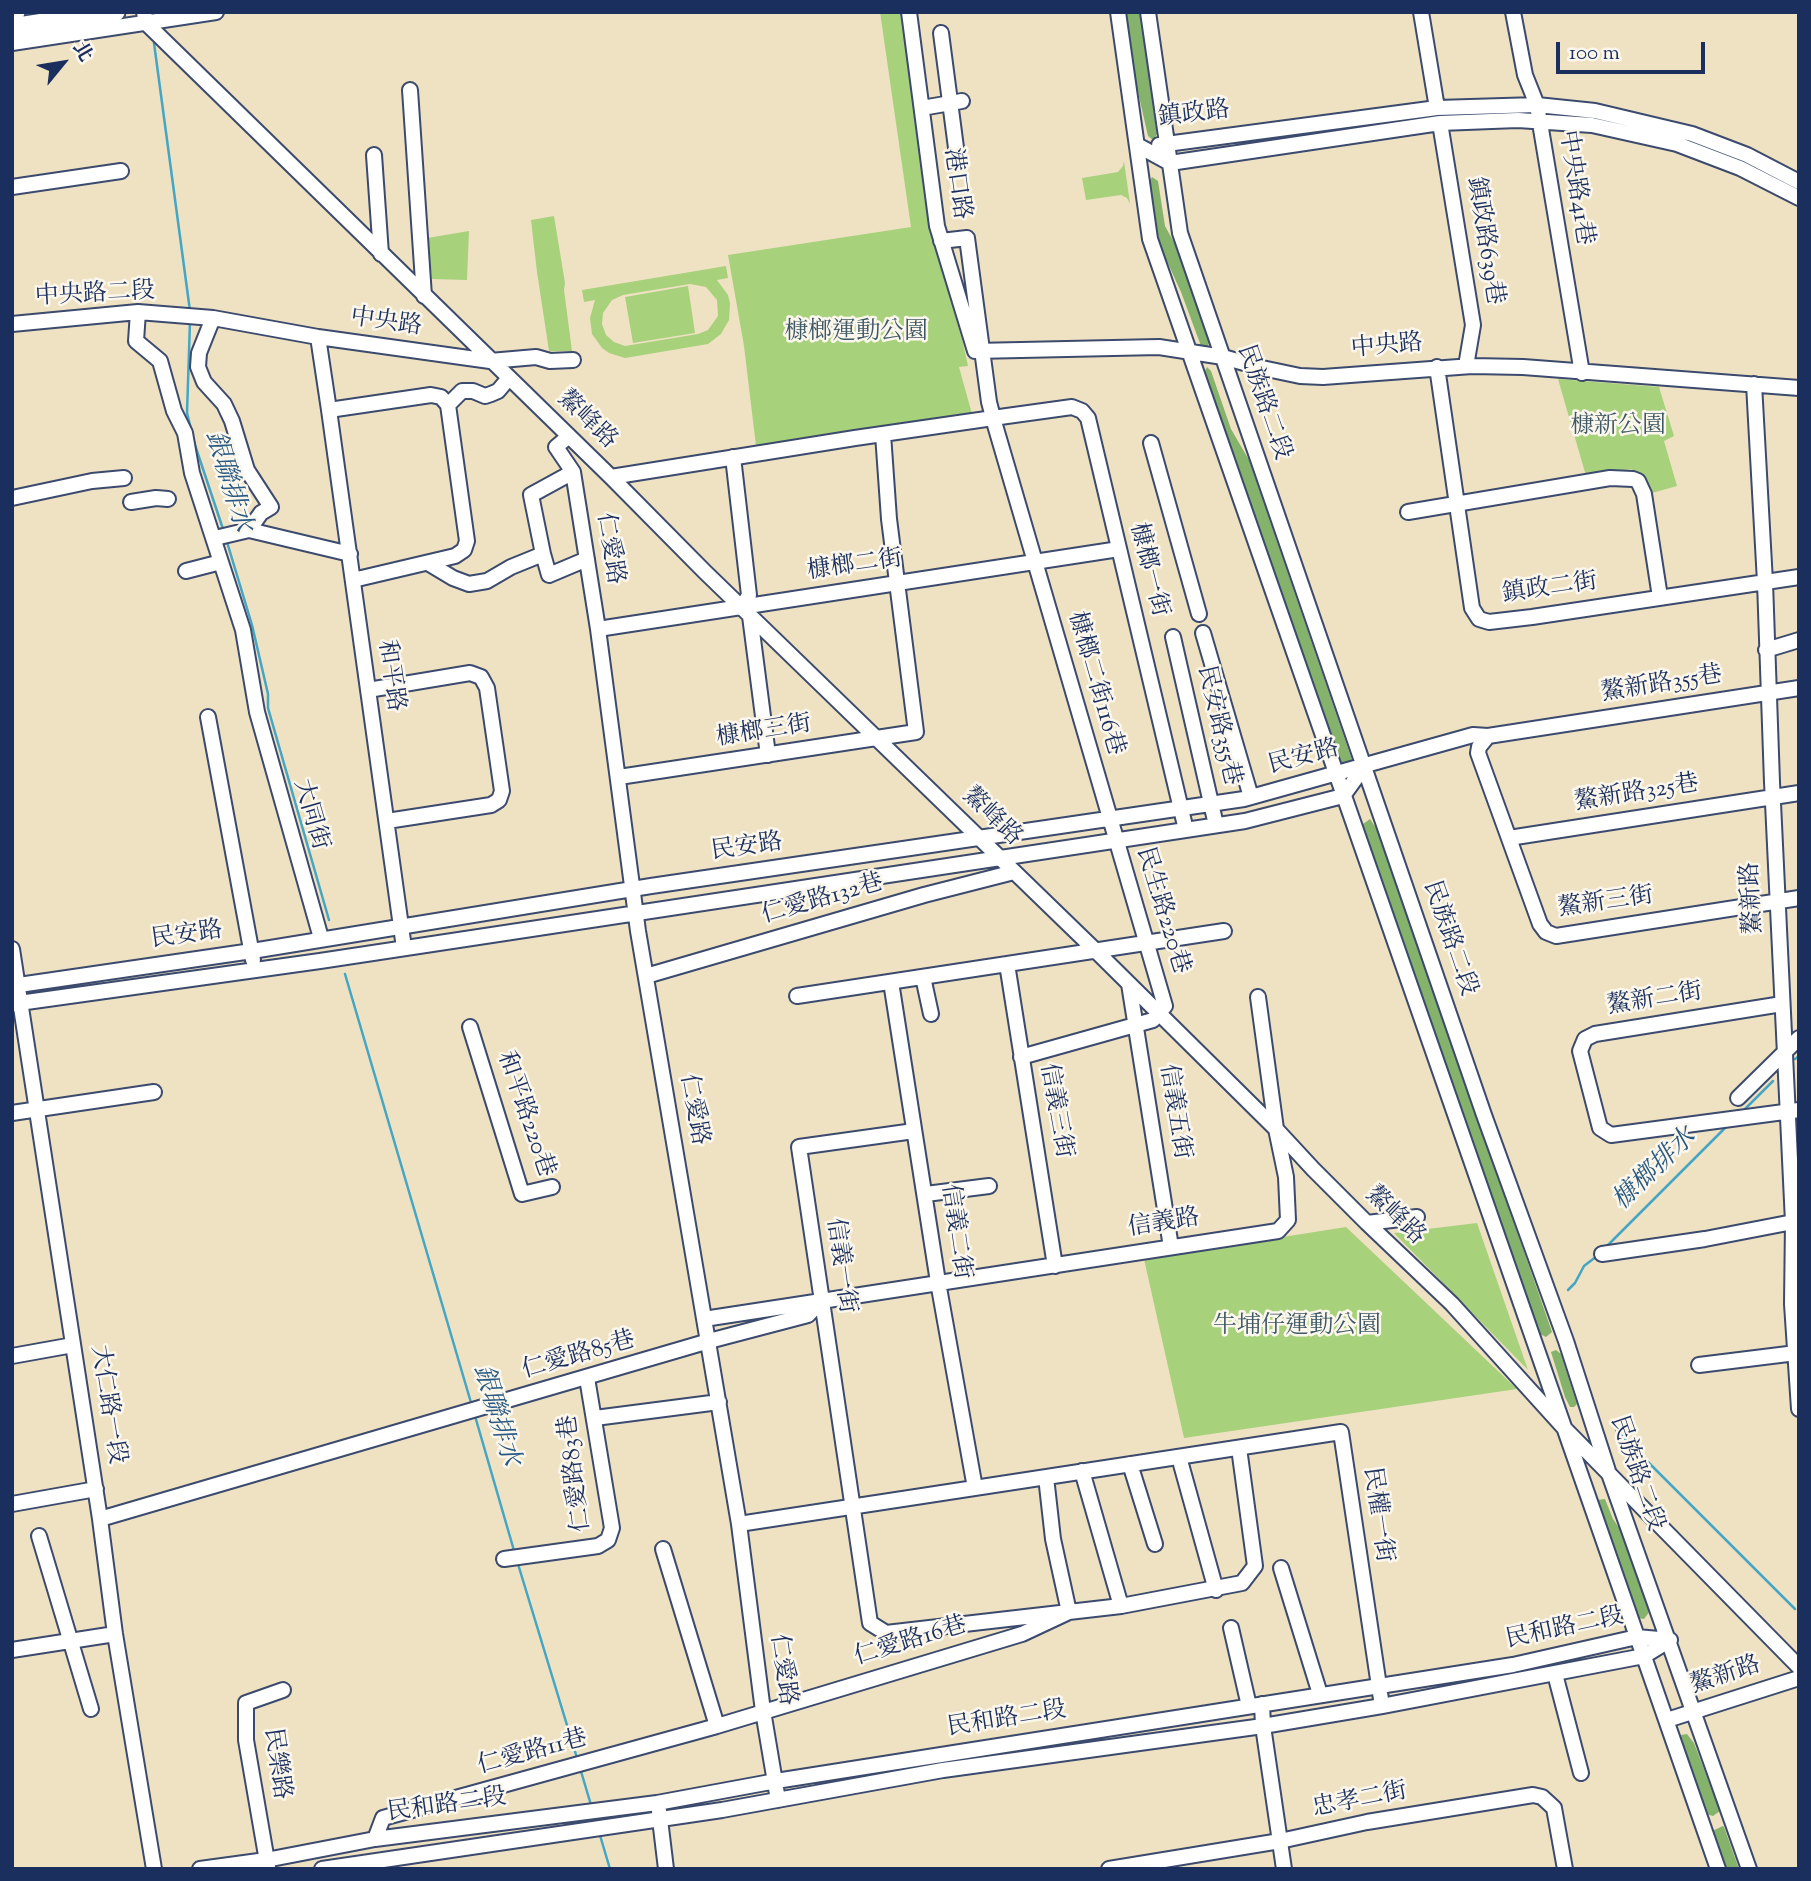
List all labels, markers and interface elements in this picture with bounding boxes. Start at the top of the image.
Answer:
north arrow [28,28,98,98]
scale bar [1559,28,1708,72]
text: 北 [65,37,98,67]
text: 100 m [1569,39,1620,69]
street label: 鎮政路 [1157,97,1231,135]
street label: 中央路41巷 [1551,128,1597,248]
street label: 港口路 [936,146,974,222]
street label: 鎮政路639巷 [1459,175,1507,307]
street label: 中央路二段 [34,278,156,314]
street label: 中央路 [348,305,424,343]
park label: 槺榔運動公園 [784,320,928,348]
street label: 中央路 [1350,331,1424,365]
street label: 民族路二段 [1229,342,1295,464]
street label: 鰲峰路 [550,386,622,456]
park label: 槺新公園 [1570,414,1666,442]
water label: 銀聯排水 [196,428,256,536]
street label: 仁愛路 [588,511,628,587]
street label: 槺榔一街 [1121,520,1173,620]
street label: 槺榔二街 [805,546,905,588]
street label: 鎮政二街 [1500,569,1600,611]
street label: 槺榔二街116巷 [1060,609,1128,759]
street label: 和平路 [370,638,408,714]
street label: 鰲新路355巷 [1599,662,1725,710]
street label: 民安路355巷 [1189,663,1245,789]
street label: 槺榔三街 [714,711,814,755]
street label: 民安路 [1265,736,1343,782]
street label: 鰲新路325巷 [1573,771,1701,819]
street label: 大同街 [285,776,333,854]
street label: 鰲峰路 [955,783,1027,853]
street label: 民安路 [709,830,785,868]
street label: 民生路220巷 [1128,844,1194,978]
street label: 鰲新路 [1738,861,1770,935]
street label: 仁愛路132巷 [759,870,887,932]
street label: 民族路二段 [1415,878,1481,1000]
street label: 鰲新三街 [1556,883,1656,925]
street label: 民安路 [149,918,225,956]
street label: 鰲新二街 [1605,979,1705,1023]
street label: 和平路220巷 [489,1048,559,1182]
street label: 信義三街 [1031,1061,1077,1161]
street label: 信義五街 [1151,1062,1195,1162]
street label: 仁愛路 [672,1072,712,1148]
water label: 槺榔排水 [1608,1124,1704,1218]
street label: 信義二街 [933,1182,975,1282]
street label: 鰲峰路 [1358,1182,1430,1252]
street label: 信義路 [1126,1205,1202,1245]
street label: 信義一街 [818,1216,860,1316]
park label: 牛埔仔運動公園 [1213,1314,1381,1342]
street label: 仁愛路85巷 [519,1327,639,1387]
street label: 大仁路一段 [82,1343,130,1467]
water label: 銀聯排水 [464,1362,524,1470]
street label: 仁愛路83巷 [556,1413,598,1533]
street label: 民族路二段 [1602,1413,1668,1535]
street label: 民權一街 [1355,1465,1397,1565]
street label: 民和路二段 [1503,1603,1627,1657]
street label: 仁愛路16巷 [851,1612,971,1674]
street label: 仁愛路 [762,1632,800,1708]
street label: 鰲新路 [1687,1652,1765,1702]
street label: 民和路二段 [945,1697,1069,1745]
street label: 民樂路 [256,1726,294,1802]
street label: 仁愛路11巷 [475,1726,591,1782]
street label: 忠孝二街 [1310,1779,1410,1825]
street label: 民和路二段 [386,1784,508,1830]

